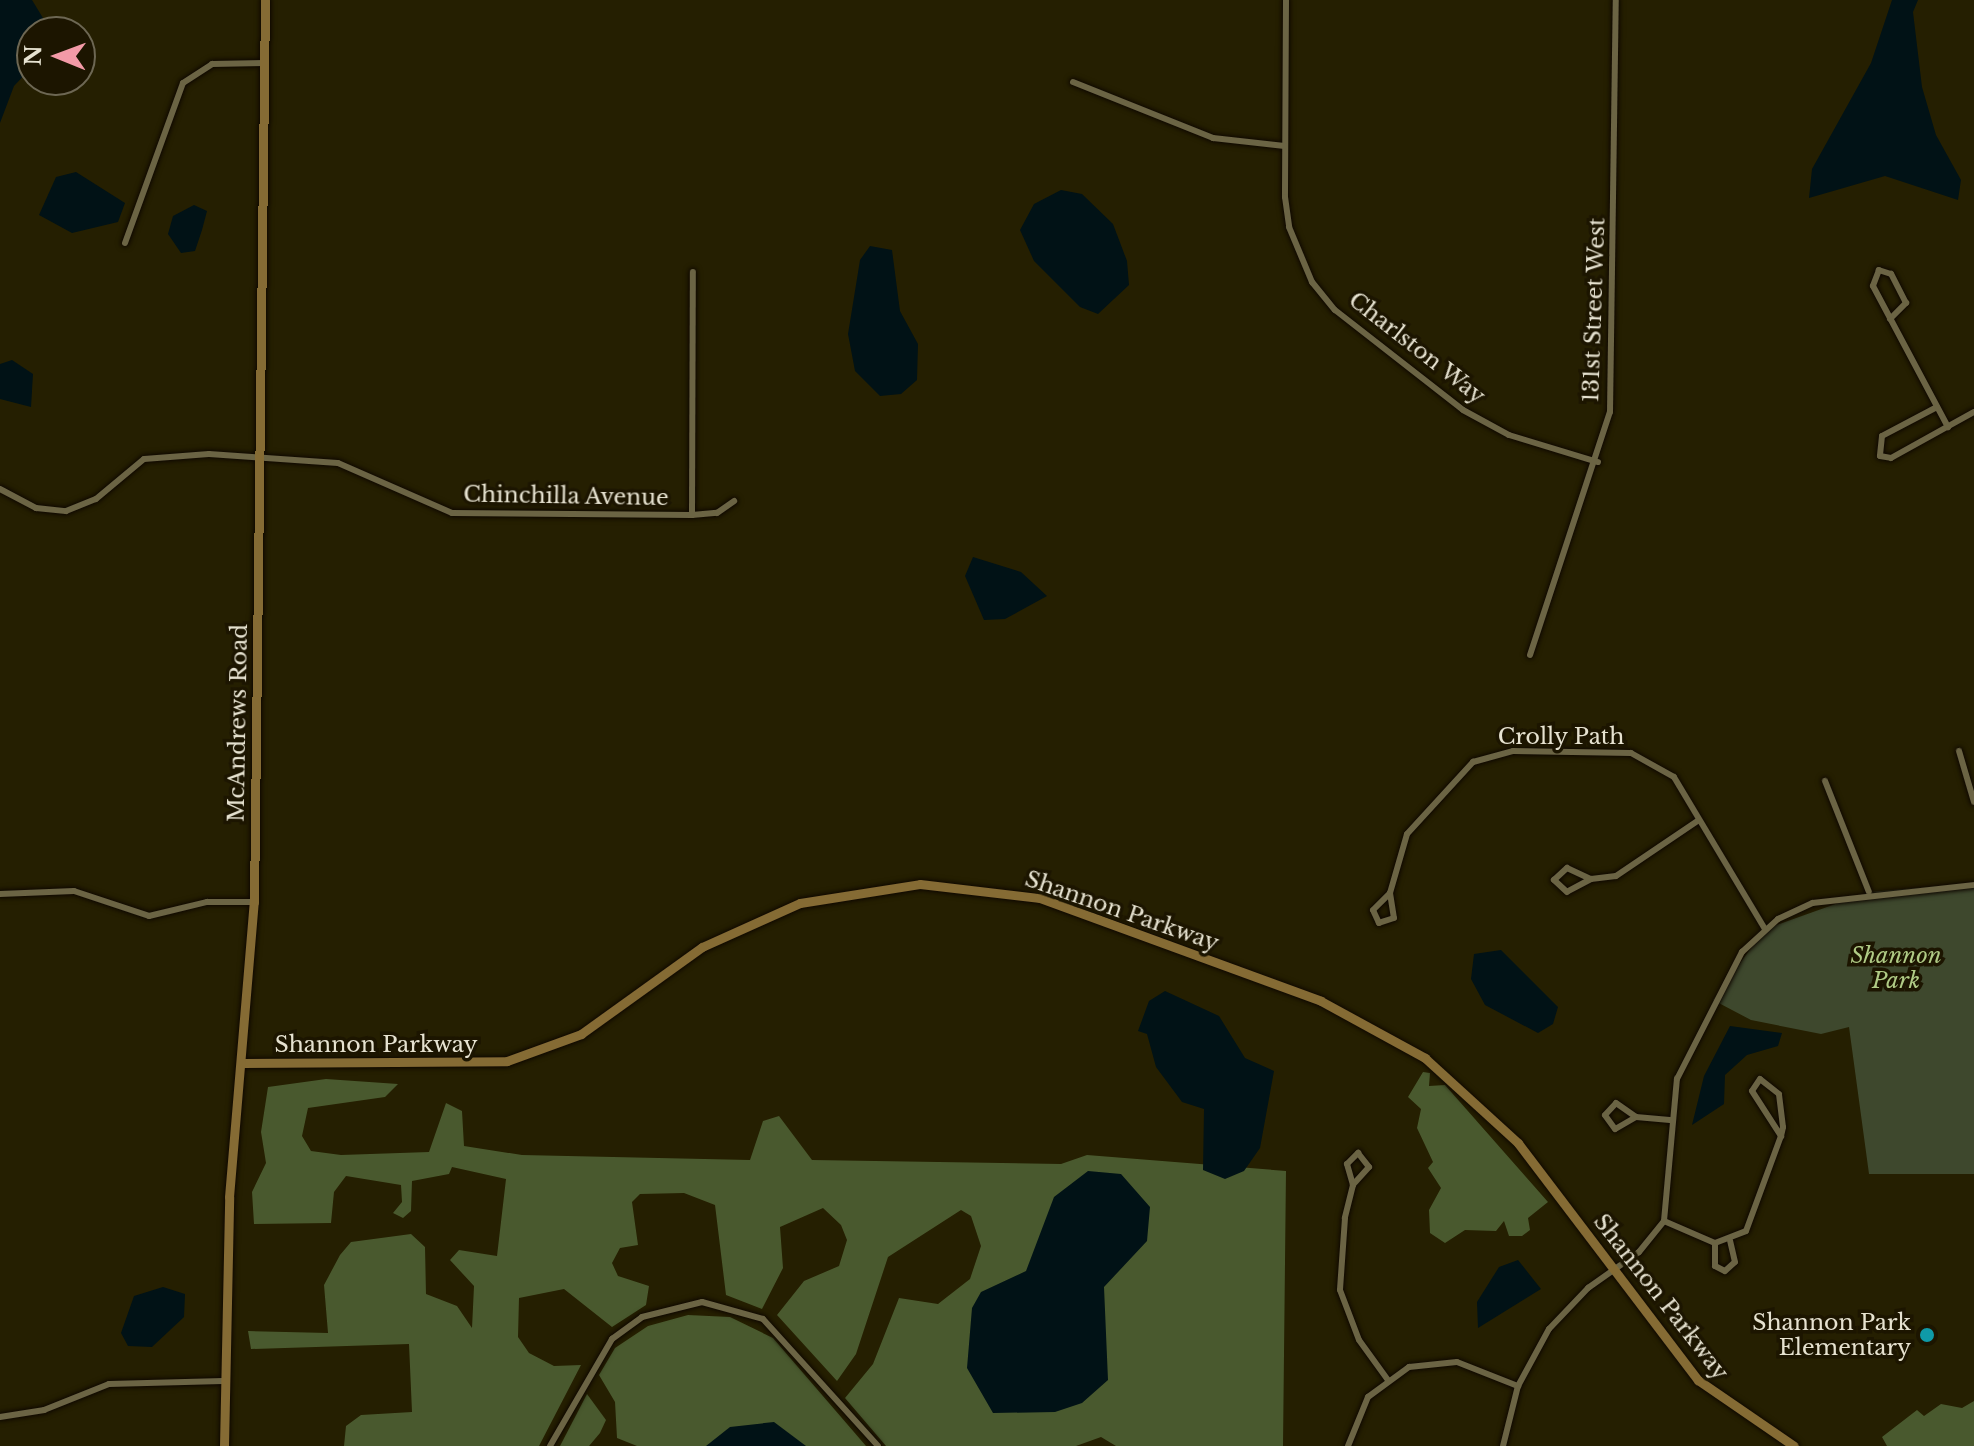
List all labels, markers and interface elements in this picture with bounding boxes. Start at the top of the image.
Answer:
north arrow [16,16,96,96]
text: N [20,45,47,66]
street label: 131st Street West [1578,217,1610,403]
street label: Charlston Way [1343,286,1491,410]
street label: Chinchilla Avenue [463,481,669,511]
street label: McAndrews Road [223,624,253,822]
street label: Crolly Path [1497,724,1625,750]
street label: Shannon Parkway [1022,865,1222,957]
park label: Shannon Park [1851,942,1941,994]
street label: Shannon Parkway [274,1032,478,1058]
street label: Shannon Parkway [1588,1209,1734,1385]
place label: Shannon Park Elementary [1752,1309,1911,1360]
marker: Shannon Park Elementary [1918,1326,1936,1344]

